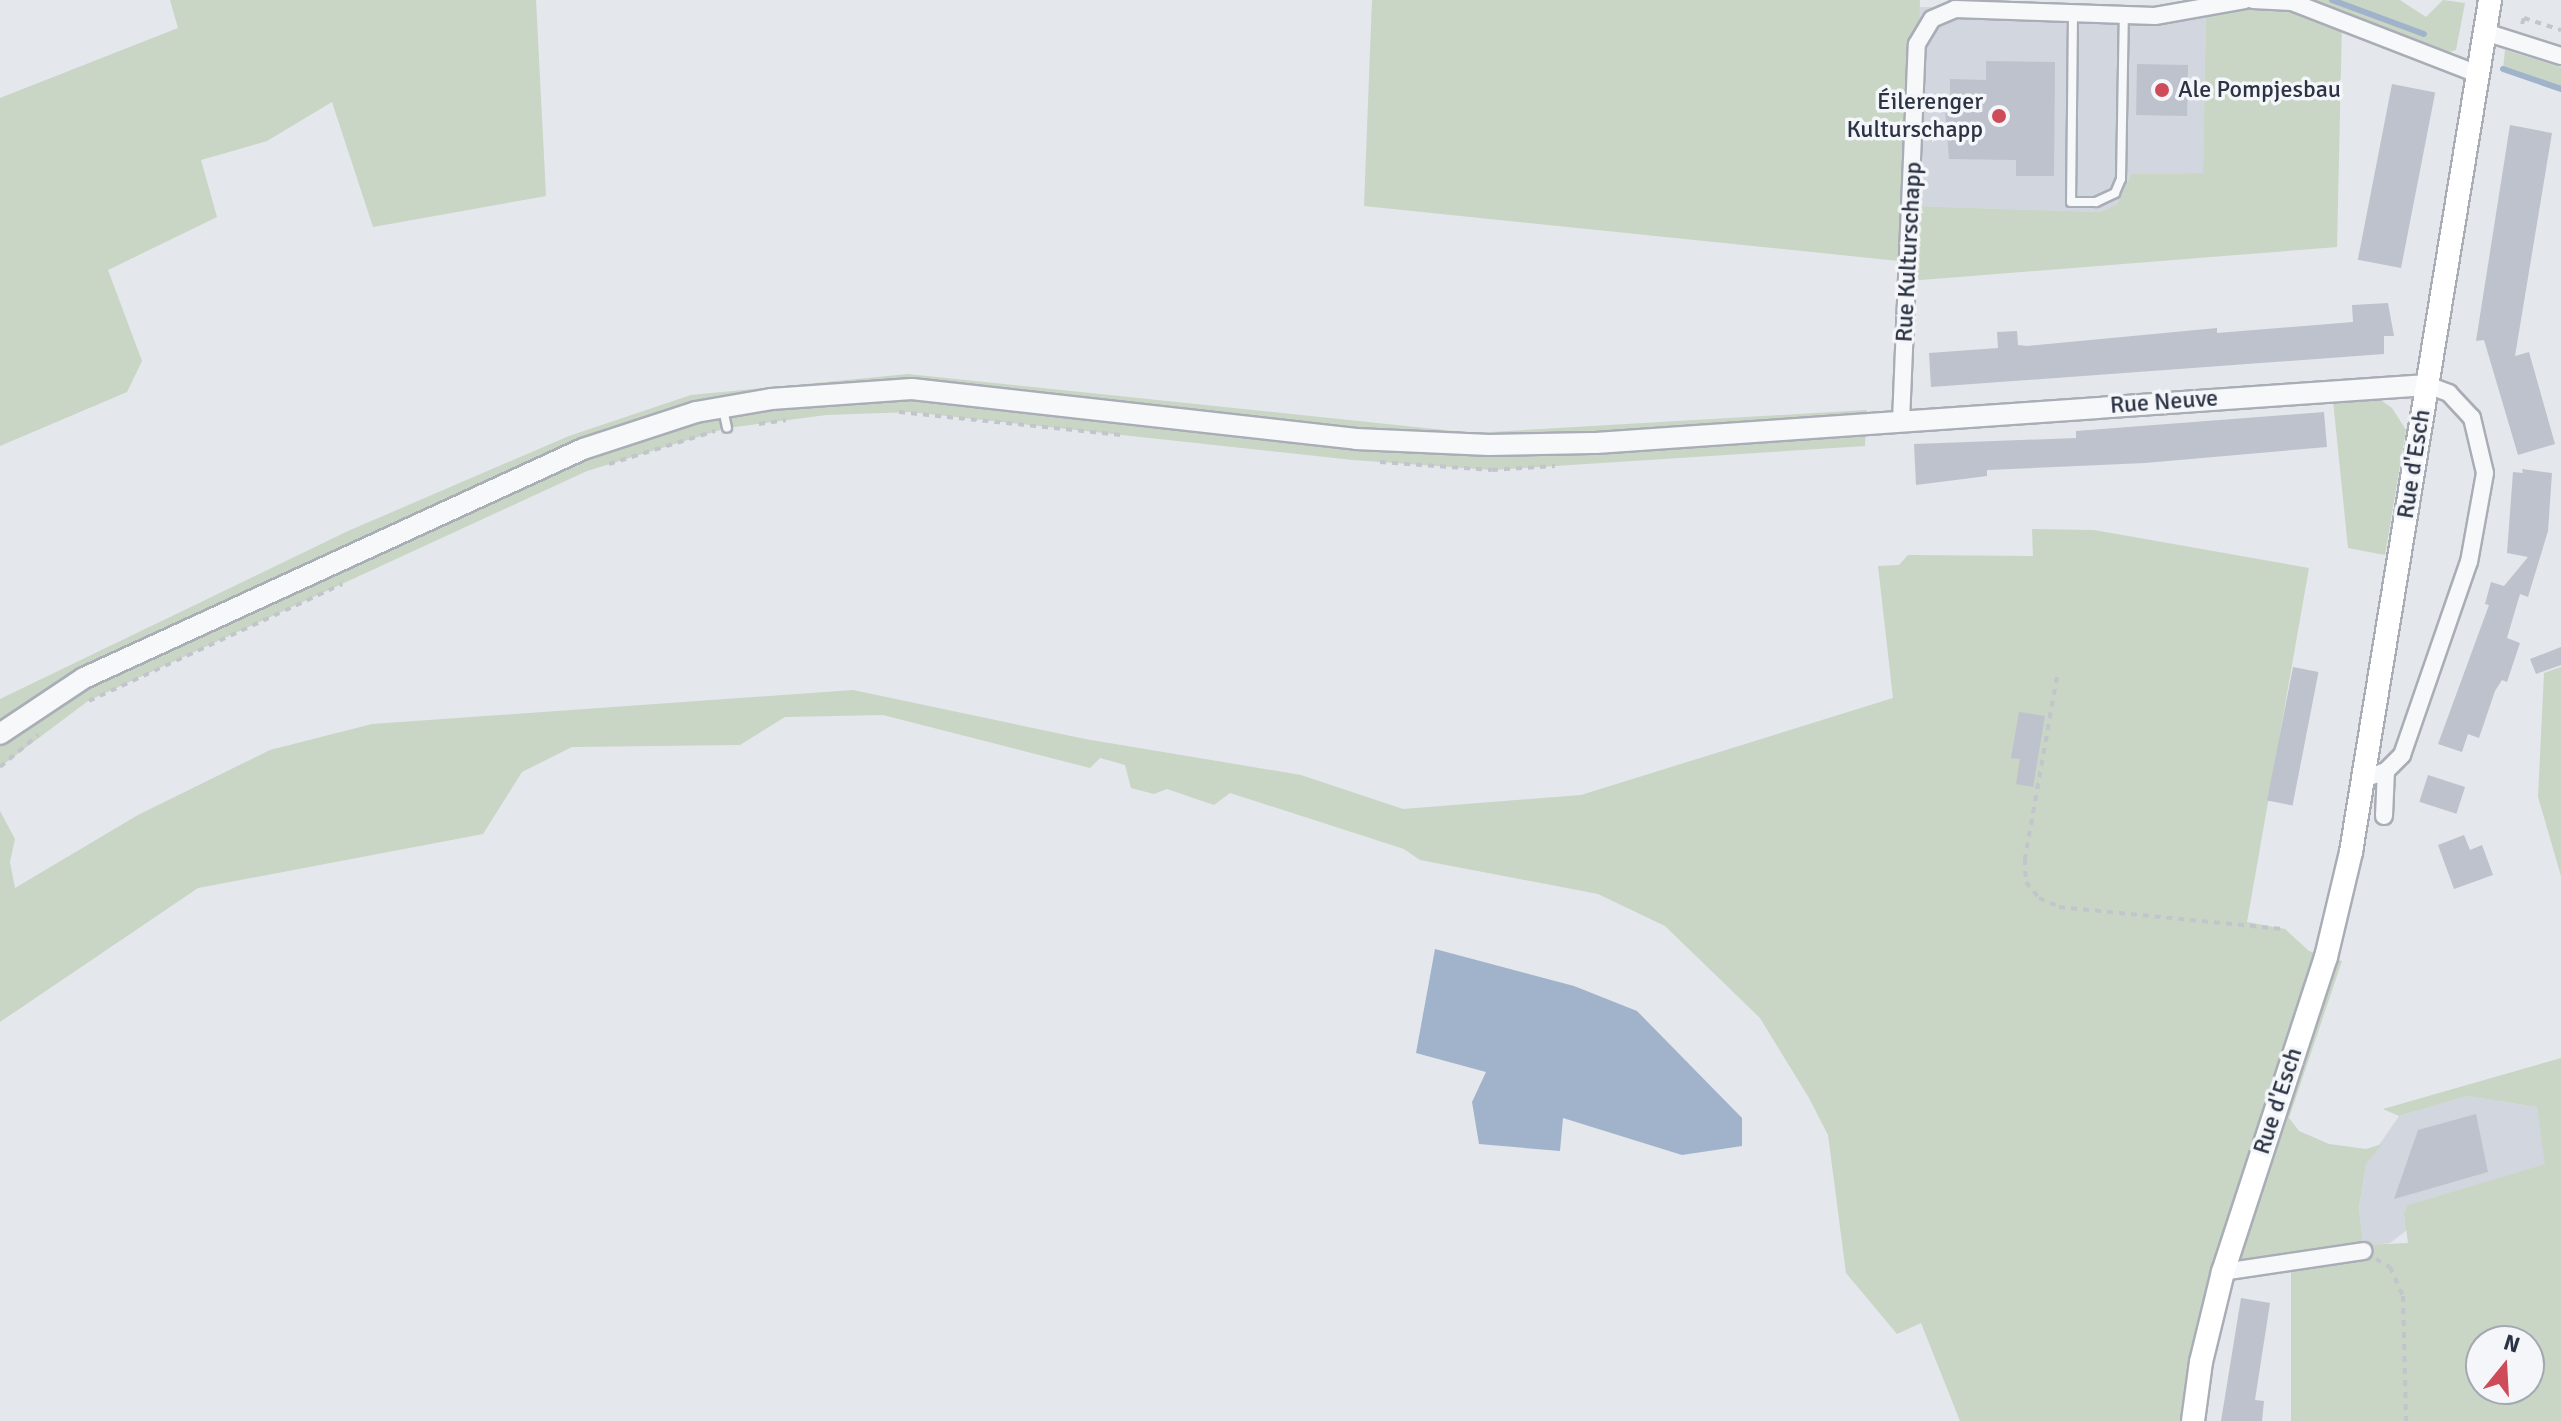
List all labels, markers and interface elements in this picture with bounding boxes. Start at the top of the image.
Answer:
place label: Ale Pompjesbau [2178,76,2341,104]
marker: Ale Pompjesbau [2153,81,2171,99]
place label: Éilerenger Kulturschapp [1847,88,1983,144]
marker: Éilerenger Kulturschapp [1990,107,2008,125]
street label: Rue Kulturschapp [1890,161,1928,343]
street label: Rue Neuve [2109,384,2219,420]
street label: Rue d'Esch [2391,407,2437,521]
street label: Rue d'Esch [2247,1044,2309,1158]
north arrow [2465,1325,2545,1405]
text: N [2500,1328,2523,1359]

